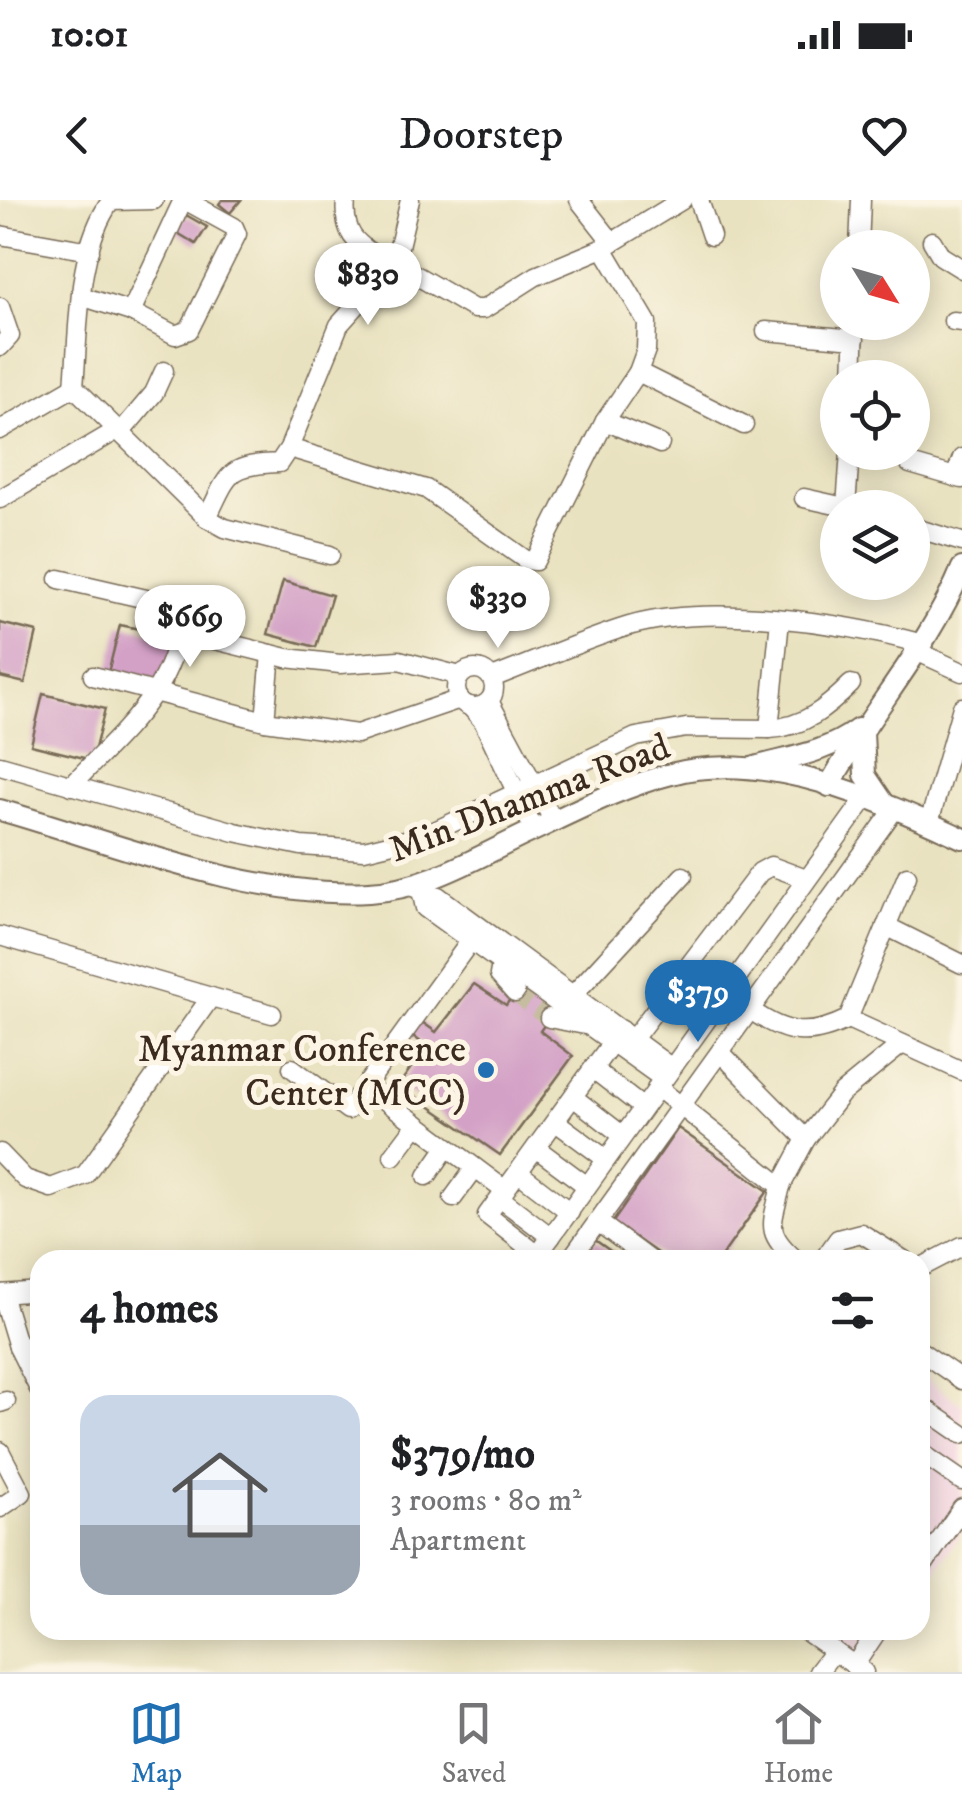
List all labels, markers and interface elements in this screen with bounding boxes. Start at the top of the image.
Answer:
text: 10:01 [50,11,128,59]
text: Doorstep [399,107,563,163]
icon: back [50,108,105,163]
icon: heart [857,108,912,163]
north arrow [820,230,930,340]
map controls [820,230,930,600]
pin: $830 [309,243,427,328]
text: $830 [337,255,399,295]
button: locate [820,360,930,470]
button: layers [820,490,930,600]
pin: $330 [439,566,557,651]
text: $330 [469,578,527,618]
pin: $669 [131,585,249,670]
text: $669 [157,597,223,637]
street label: Min Dhamma Road [383,723,677,874]
pin: $379 [639,960,757,1045]
text: $379 [667,972,729,1012]
place label: Myanmar Conference Center (MCC) [138,1026,466,1118]
marker: Myanmar Conference Center (MCC) [475,1059,497,1081]
icon: filters [825,1283,880,1338]
text: 4 homes [80,1284,218,1336]
text: $379/mo [390,1429,535,1481]
icon: home [160,1435,280,1555]
text: 3 rooms · 80 m² [390,1481,582,1521]
text: Apartment [390,1521,526,1561]
tab: Map [129,1696,184,1791]
tab: Saved [442,1696,506,1791]
tab: Home [764,1696,833,1791]

